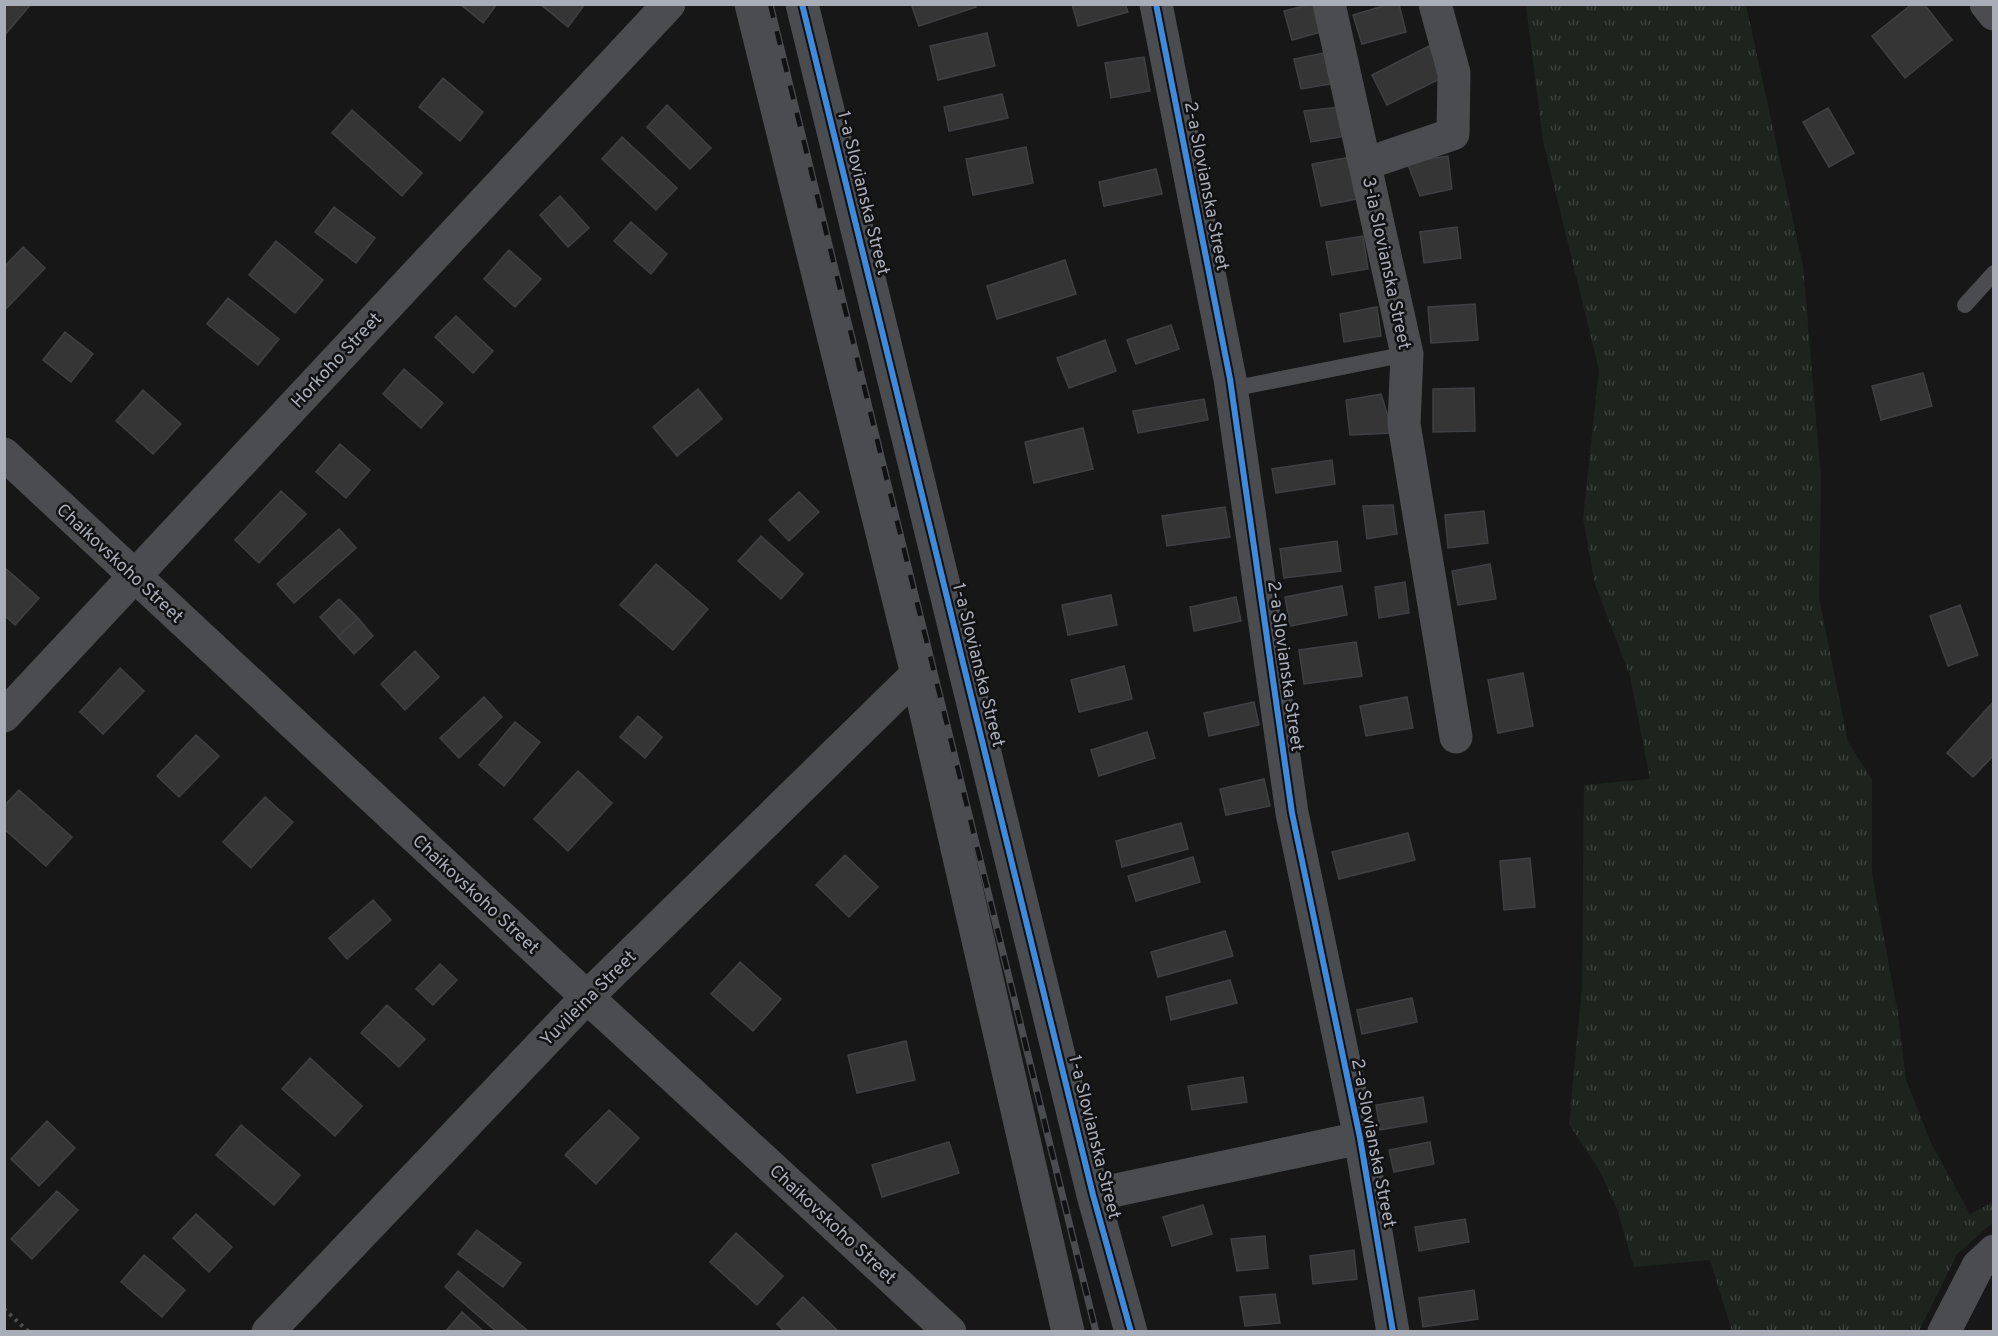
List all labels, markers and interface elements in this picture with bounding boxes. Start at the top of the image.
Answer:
street label: 2-a Slovianska Street [1178,100,1233,273]
street label: 1-a Slovianska Street [831,109,894,278]
street label: 3-ia Slovianska Street [1356,175,1415,352]
street label: Horkoho Street [287,308,387,414]
street label: Chaikovskoho Street [51,499,187,629]
street label: 2-a Slovianska Street [1261,580,1308,753]
street label: 1-a Slovianska Street [946,581,1009,750]
street label: Chaikovskoho Street [407,830,543,960]
street label: Yuvileina Street [536,946,642,1052]
street label: 1-a Slovianska Street [1062,1053,1125,1222]
street label: 2-a Slovianska Street [1345,1057,1400,1230]
street label: Chaikovskoho Street [764,1160,900,1290]

